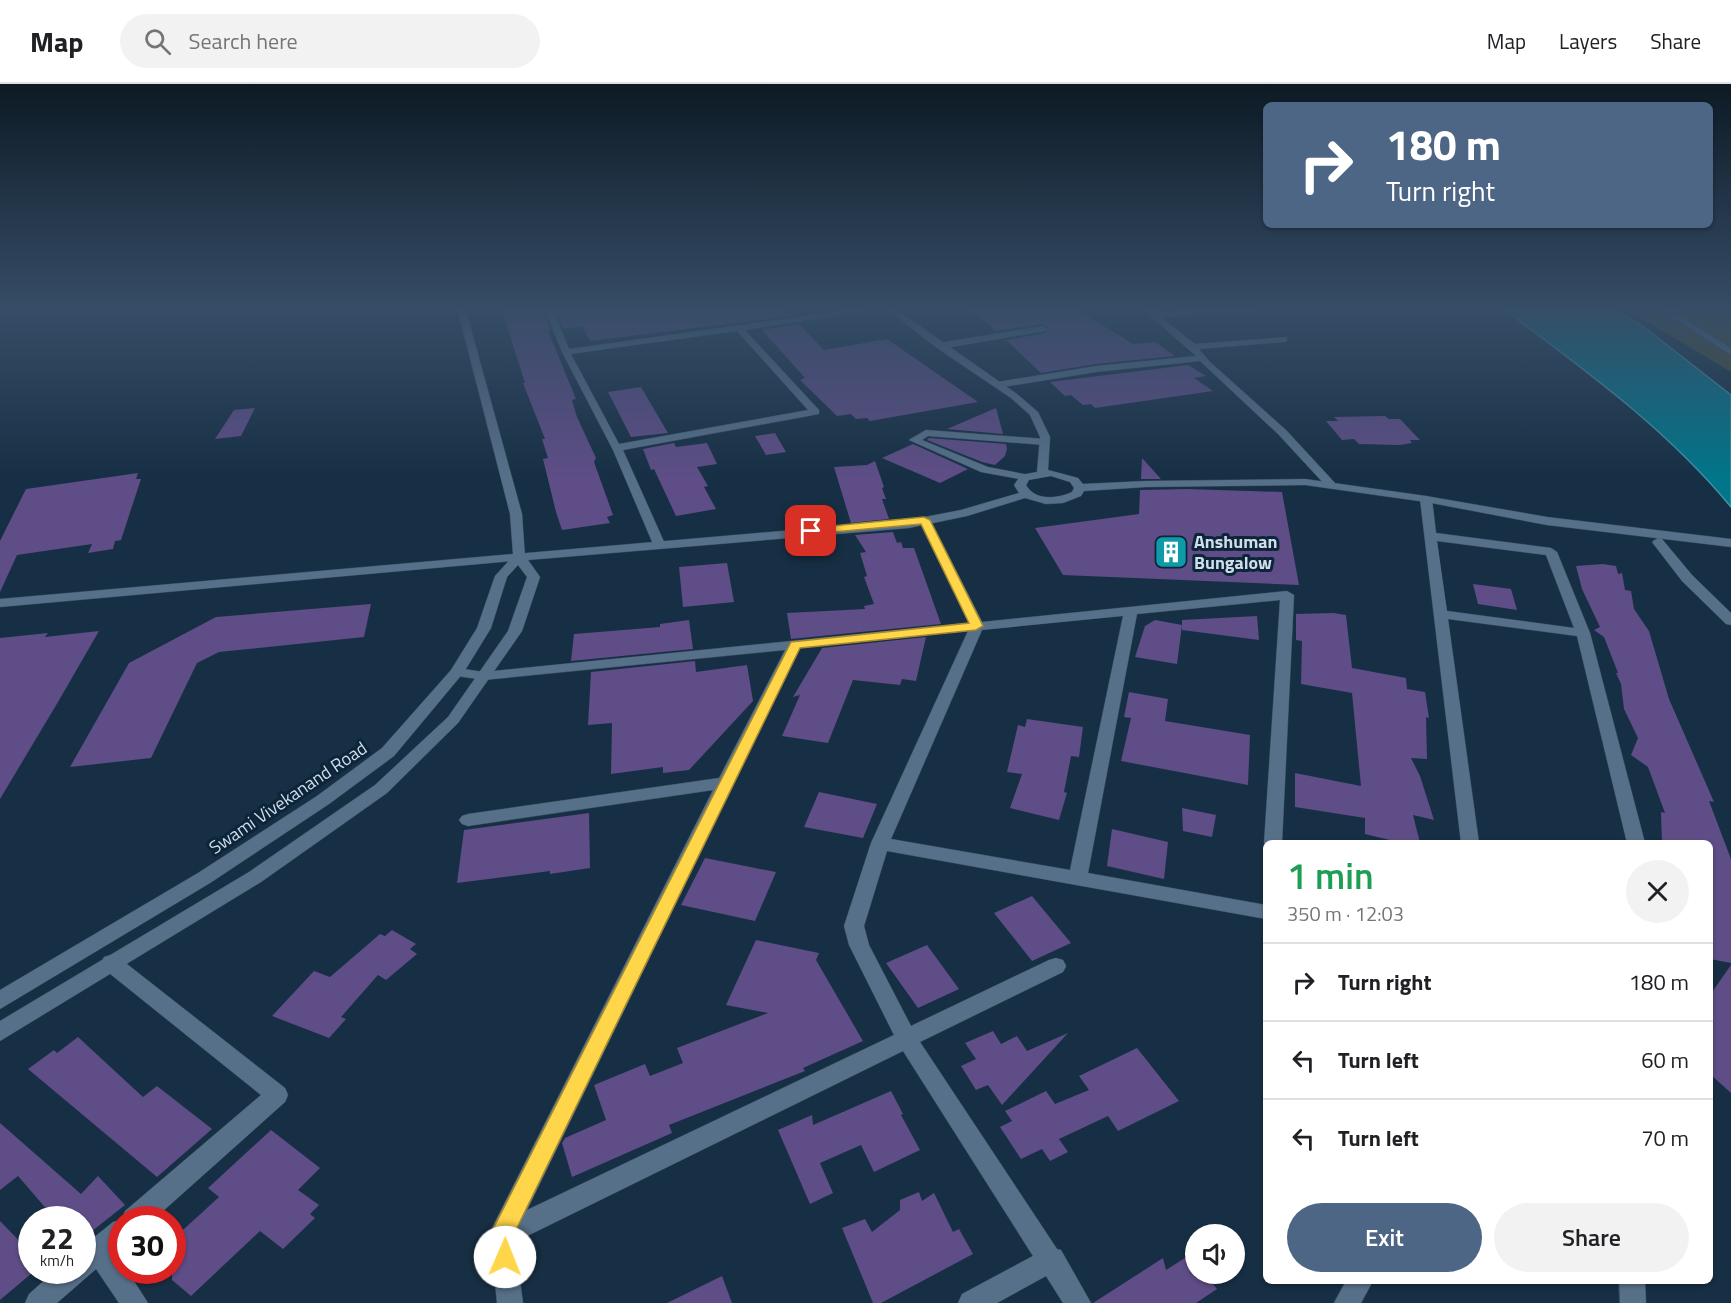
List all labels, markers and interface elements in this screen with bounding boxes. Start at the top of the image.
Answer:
search box [120,14,540,68]
text: Map [30,20,84,63]
text: Search here [189,24,298,58]
icon: search [141,25,174,58]
text: Map [1487,25,1526,57]
text: Layers [1559,25,1617,57]
text: Share [1650,25,1701,57]
text: 180 m [1386,112,1501,176]
icon: right [1287,126,1365,204]
text: Turn right [1386,170,1495,211]
pin [785,505,836,556]
icon: arrive [794,514,827,547]
place label: Anshuman Bungalow [1194,528,1277,576]
building icon: Anshuman Bungalow [1153,534,1189,570]
street label: Swami Vivekanand Road [203,735,372,861]
text: 1 min [1287,848,1374,903]
button: close [1626,860,1689,923]
text: 350 m · 12:03 [1287,898,1404,929]
text: Turn right [1338,965,1432,999]
text: 180 m [1629,965,1689,999]
icon: right [1287,966,1320,999]
text: Turn left [1338,1043,1419,1077]
text: 60 m [1641,1043,1689,1077]
icon: left [1287,1044,1320,1077]
text: Turn left [1338,1121,1419,1155]
text: 70 m [1641,1121,1689,1155]
icon: left [1287,1122,1320,1155]
button: Exit [1287,1203,1482,1272]
button: Share [1494,1203,1689,1272]
speed limit sign: 30 [108,1206,186,1284]
text: 22 [40,1215,74,1261]
map controls [1185,1224,1245,1284]
button: sound [1185,1224,1245,1284]
position arrow [473,1225,537,1289]
text: km/h [40,1249,74,1272]

